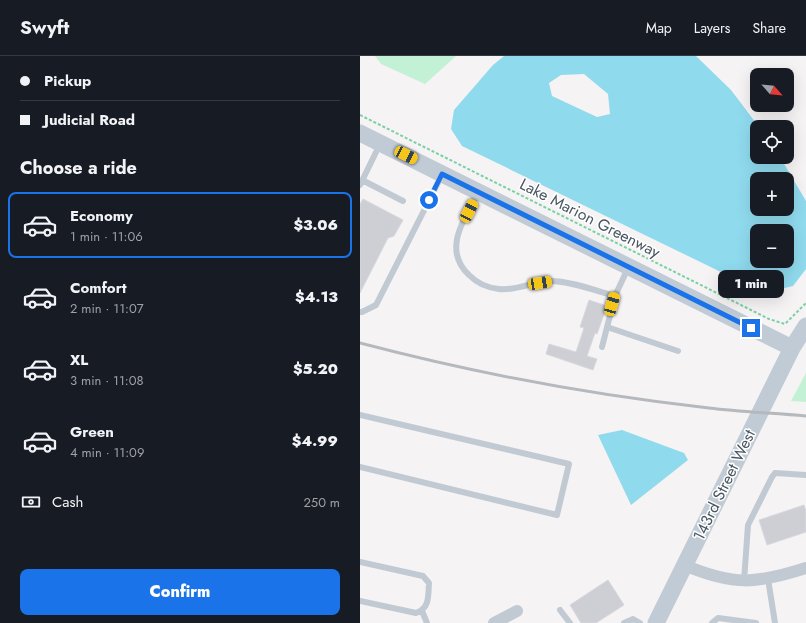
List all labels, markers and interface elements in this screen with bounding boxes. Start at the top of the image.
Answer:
text: Swyft [20,14,69,41]
text: Map [646,18,672,38]
text: Layers [694,18,730,38]
text: Share [752,18,786,38]
north arrow [750,68,794,112]
map controls [750,68,794,268]
text: Pickup [44,70,91,92]
text: Judicial Road [44,109,135,131]
button: locate [750,120,794,164]
car [393,144,419,166]
text: Choose a ride [20,155,137,181]
button: + [750,172,794,216]
street label: Lake Marion Greenway [516,173,665,264]
route start [420,191,438,209]
car [458,198,480,224]
text: Economy [70,205,133,227]
icon: car [22,207,58,243]
text: $3.06 [293,214,338,236]
button: − [750,224,794,268]
text: 1 min · 11:06 [70,227,143,246]
callout: 1 min [718,270,784,298]
text: 1 min [735,274,767,293]
car [527,275,553,291]
text: Comfort [70,277,127,299]
icon: car [22,279,58,315]
text: $4.13 [295,286,338,308]
car [603,291,621,317]
text: 2 min · 11:07 [70,299,144,318]
route end [742,319,760,337]
text: XL [70,349,88,371]
icon: car [22,351,58,387]
text: $5.20 [293,358,338,380]
text: 3 min · 11:08 [70,371,144,390]
text: Green [70,421,114,443]
icon: car [22,423,58,459]
street label: 143rd Street West [687,426,761,544]
text: $4.99 [292,430,338,452]
text: 4 min · 11:09 [70,443,144,462]
icon: cash [20,491,42,513]
text: Cash [52,491,83,513]
text: 250 m [303,493,340,512]
button: Confirm [20,569,340,615]

